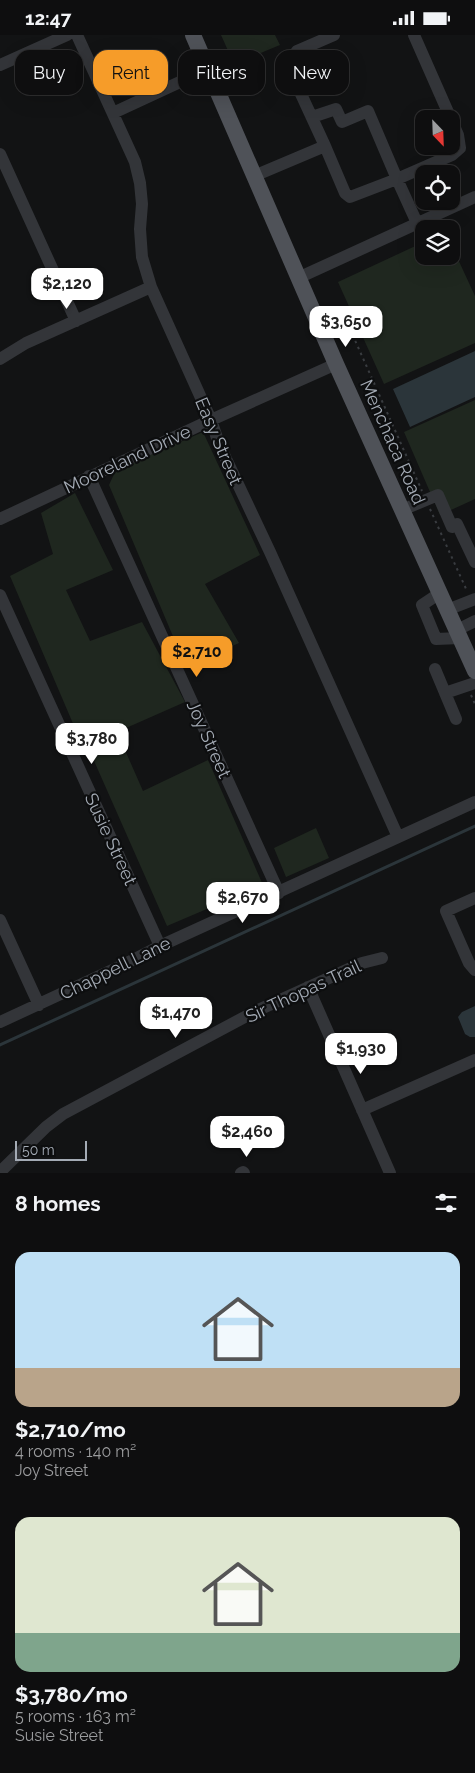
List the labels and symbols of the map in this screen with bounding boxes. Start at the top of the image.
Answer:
north arrow [415,110,460,155]
pin: $2,120 [26,267,108,310]
pin: $3,650 [305,305,387,348]
street label: Menchaca Road [356,376,430,508]
street label: Easy Street [191,394,247,488]
street label: Mooreland Drive [60,420,194,498]
pin: $2,710 [156,635,238,678]
street label: Joy Street [183,697,235,781]
pin: $3,780 [51,723,133,765]
street label: Susie Street [81,790,141,888]
pin: $2,670 [202,881,284,924]
street label: Chappell Lane [56,932,174,1004]
street label: Sir Thopas Trail [242,955,364,1027]
pin: $1,470 [135,997,217,1039]
pin: $1,930 [320,1033,402,1075]
pin: $2,460 [206,1115,288,1158]
scale bar [15,1138,88,1161]

